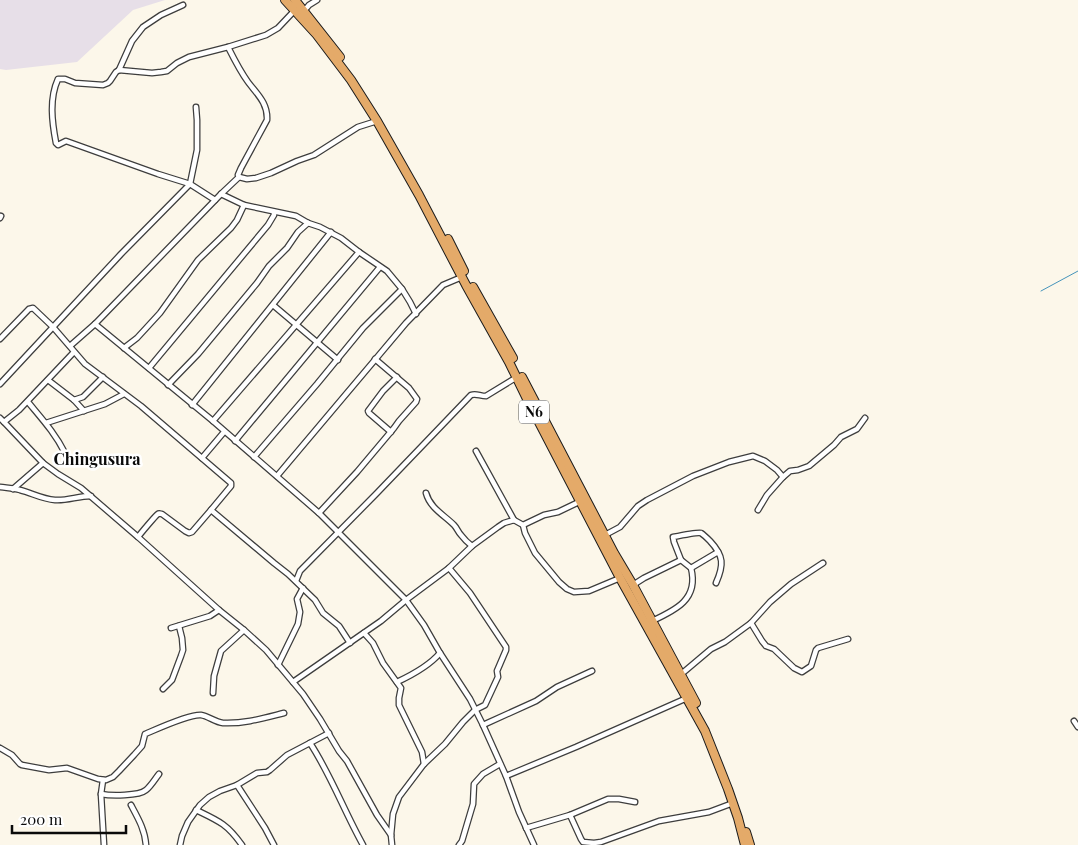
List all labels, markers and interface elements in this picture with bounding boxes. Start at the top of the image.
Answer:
road number: N6 [519,401,549,424]
district label: Chingusura [53,448,141,469]
scale bar [12,802,126,834]
text: 200 m [20,809,63,829]

